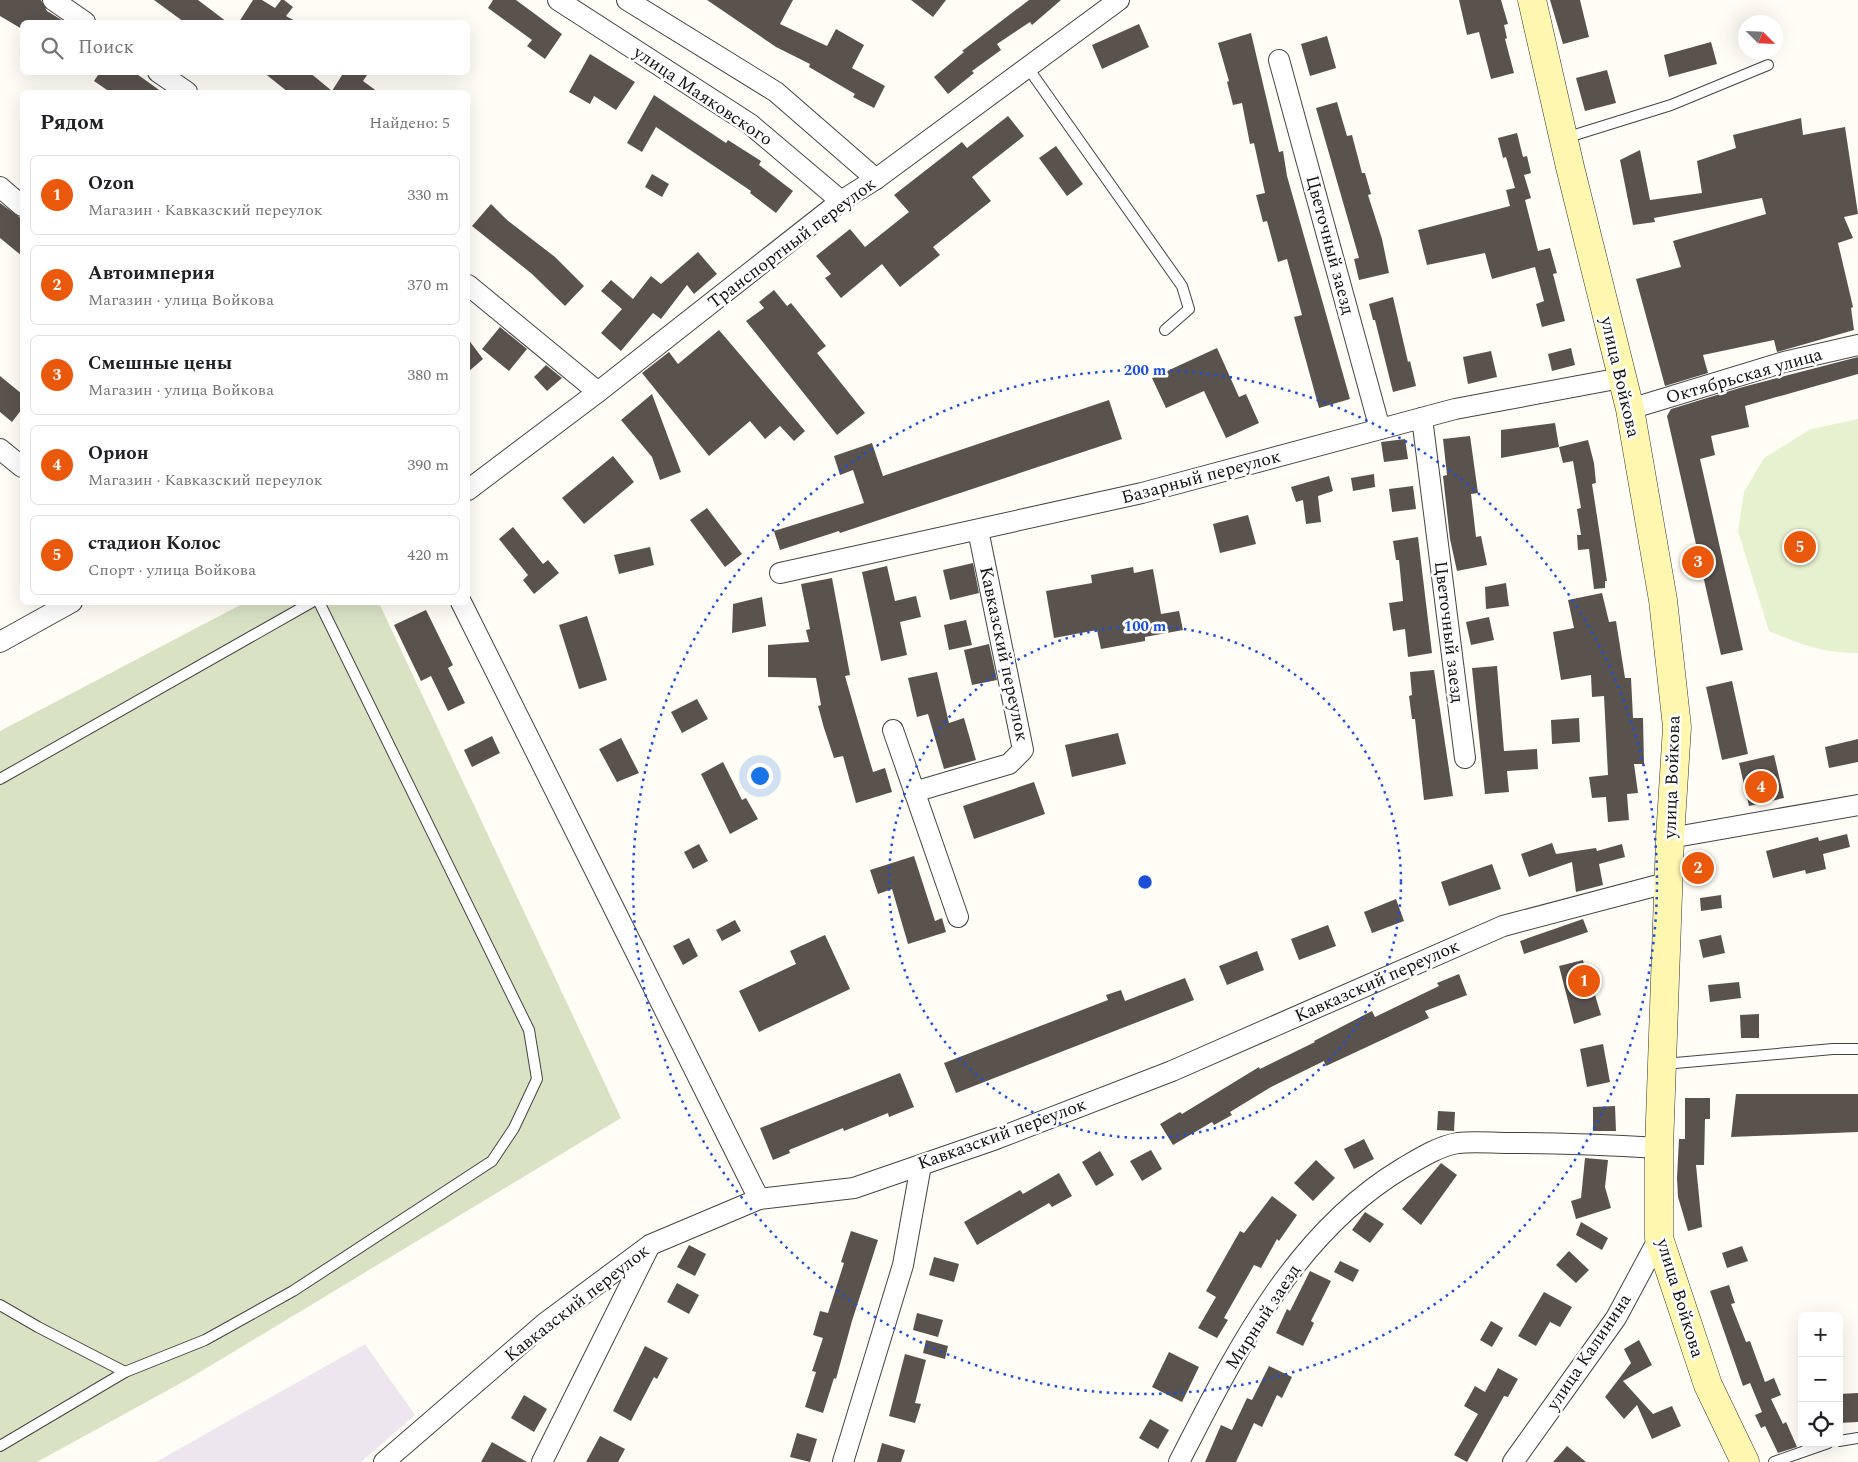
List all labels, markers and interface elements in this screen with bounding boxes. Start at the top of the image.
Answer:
north arrow [1738,15,1783,60]
search box [20,20,470,75]
text: Поиск [78,33,134,62]
icon: search [38,34,66,62]
street label: улица Маяковского [627,39,778,153]
text: Рядом [40,107,104,139]
text: Найдено: 5 [369,111,450,135]
text: Ozon [88,169,135,198]
street label: Транспортный переулок [702,171,882,315]
street label: Цветочный заезд [1298,172,1362,318]
text: 1 [53,183,61,207]
text: 330 m [407,183,449,207]
text: Магазин · Кавказский переулок [88,198,323,222]
text: Автоимперия [88,259,215,288]
text: 2 [53,273,61,297]
text: 370 m [407,273,449,297]
text: Магазин · улица Войкова [88,288,274,312]
street label: улица Войкова [1593,313,1647,440]
street label: Октябрьская улица [1663,341,1826,411]
text: Смешные цены [88,349,232,378]
text: 200 m [1124,359,1167,382]
text: 3 [53,363,61,387]
text: 380 m [407,363,449,387]
text: Магазин · улица Войкова [88,378,274,402]
text: Орион [88,439,149,468]
street label: Базарный переулок [1118,443,1284,511]
text: 4 [53,453,61,477]
text: 390 m [407,453,449,477]
text: Магазин · Кавказский переулок [88,468,323,492]
pin: 5 [1784,528,1816,566]
text: стадион Колос [88,529,221,558]
text: 5 [53,543,61,567]
text: 420 m [407,543,449,567]
pin: 3 [1682,543,1714,581]
text: Спорт · улица Войкова [88,558,256,582]
street label: Цветочный заезд [1427,559,1471,705]
street label: Кавказский переулок [972,564,1036,744]
text: 100 m [1124,615,1167,638]
street label: улица Войкова [1656,715,1688,840]
your location [747,763,773,789]
pin: 4 [1745,768,1777,806]
pin: 2 [1682,849,1714,887]
centre of rings [1136,873,1154,891]
street label: Кавказский переулок [1290,932,1464,1030]
pin: 1 [1568,962,1600,1000]
street label: Кавказский переулок [914,1091,1090,1177]
street label: улица Войкова [1649,1234,1711,1361]
street label: Кавказский переулок [499,1238,655,1368]
street label: Мирный заезд [1219,1259,1307,1375]
street label: улица Калинина [1539,1288,1638,1417]
map controls [1798,1312,1843,1447]
button: + [1798,1312,1843,1357]
button: − [1798,1357,1843,1402]
button: locate [1798,1402,1843,1447]

